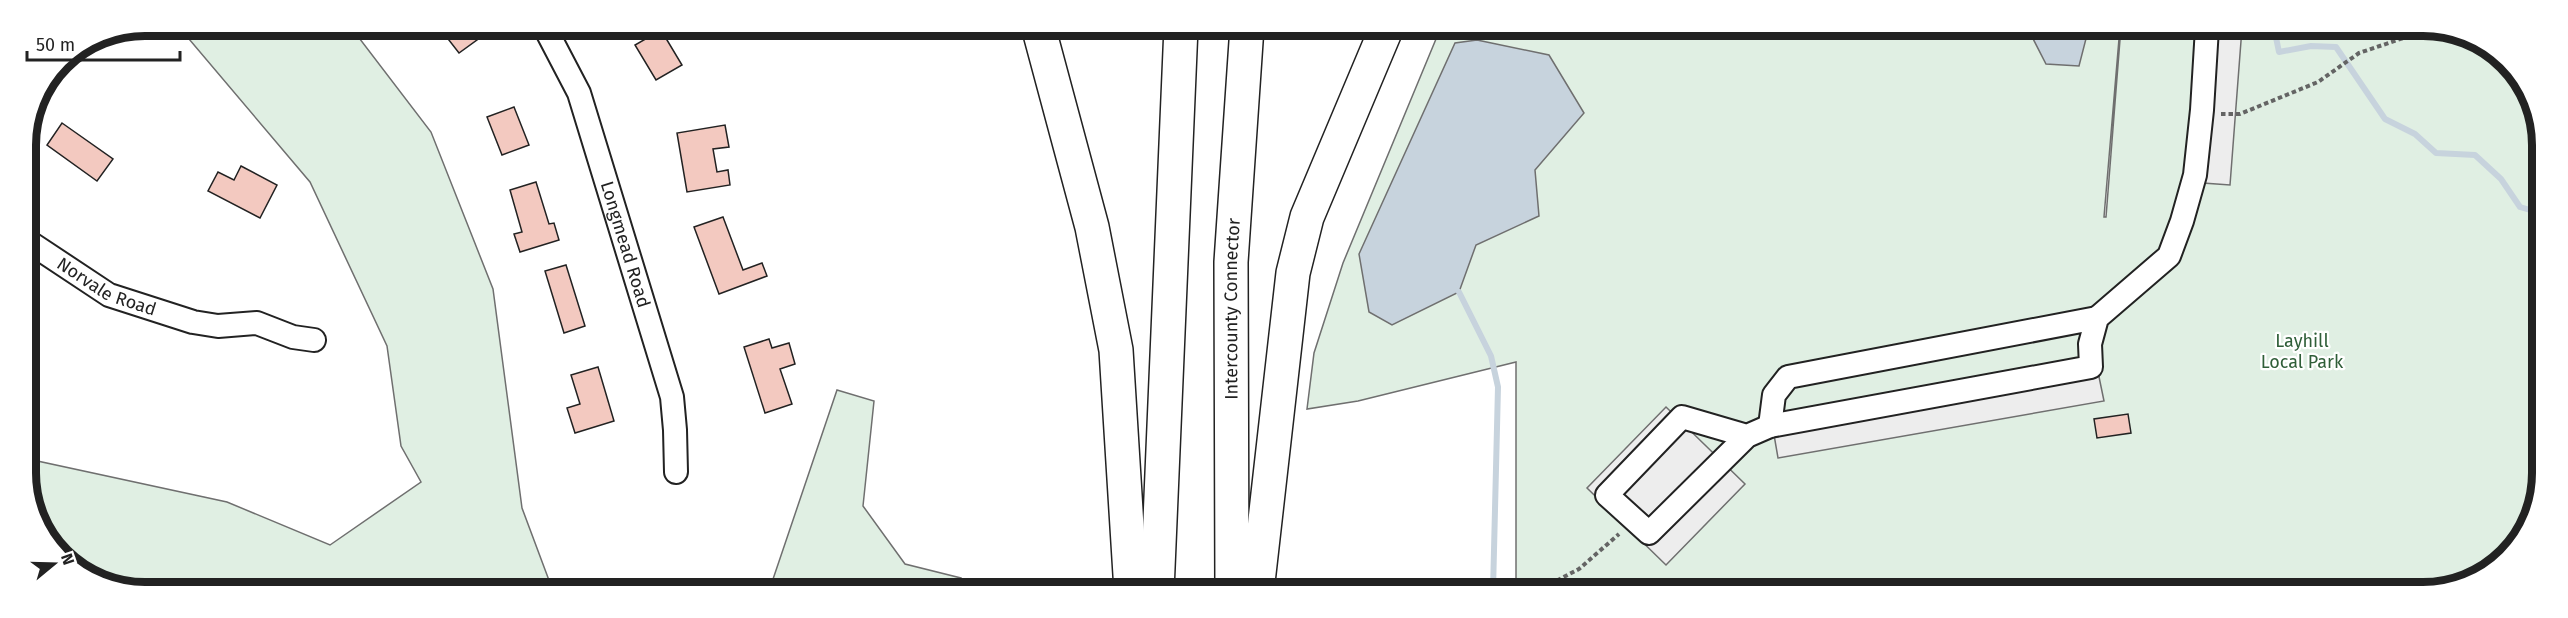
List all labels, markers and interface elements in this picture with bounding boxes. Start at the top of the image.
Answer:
scale bar [27,24,180,62]
text: 50 m [36,34,75,56]
street label: Longmead Road [596,179,655,310]
street label: Intercounty Connector [1220,217,1245,400]
street label: Norvale Road [53,253,159,320]
park label: Layhill Local Park [2261,330,2344,373]
north arrow [24,534,84,594]
text: N [57,551,78,567]

